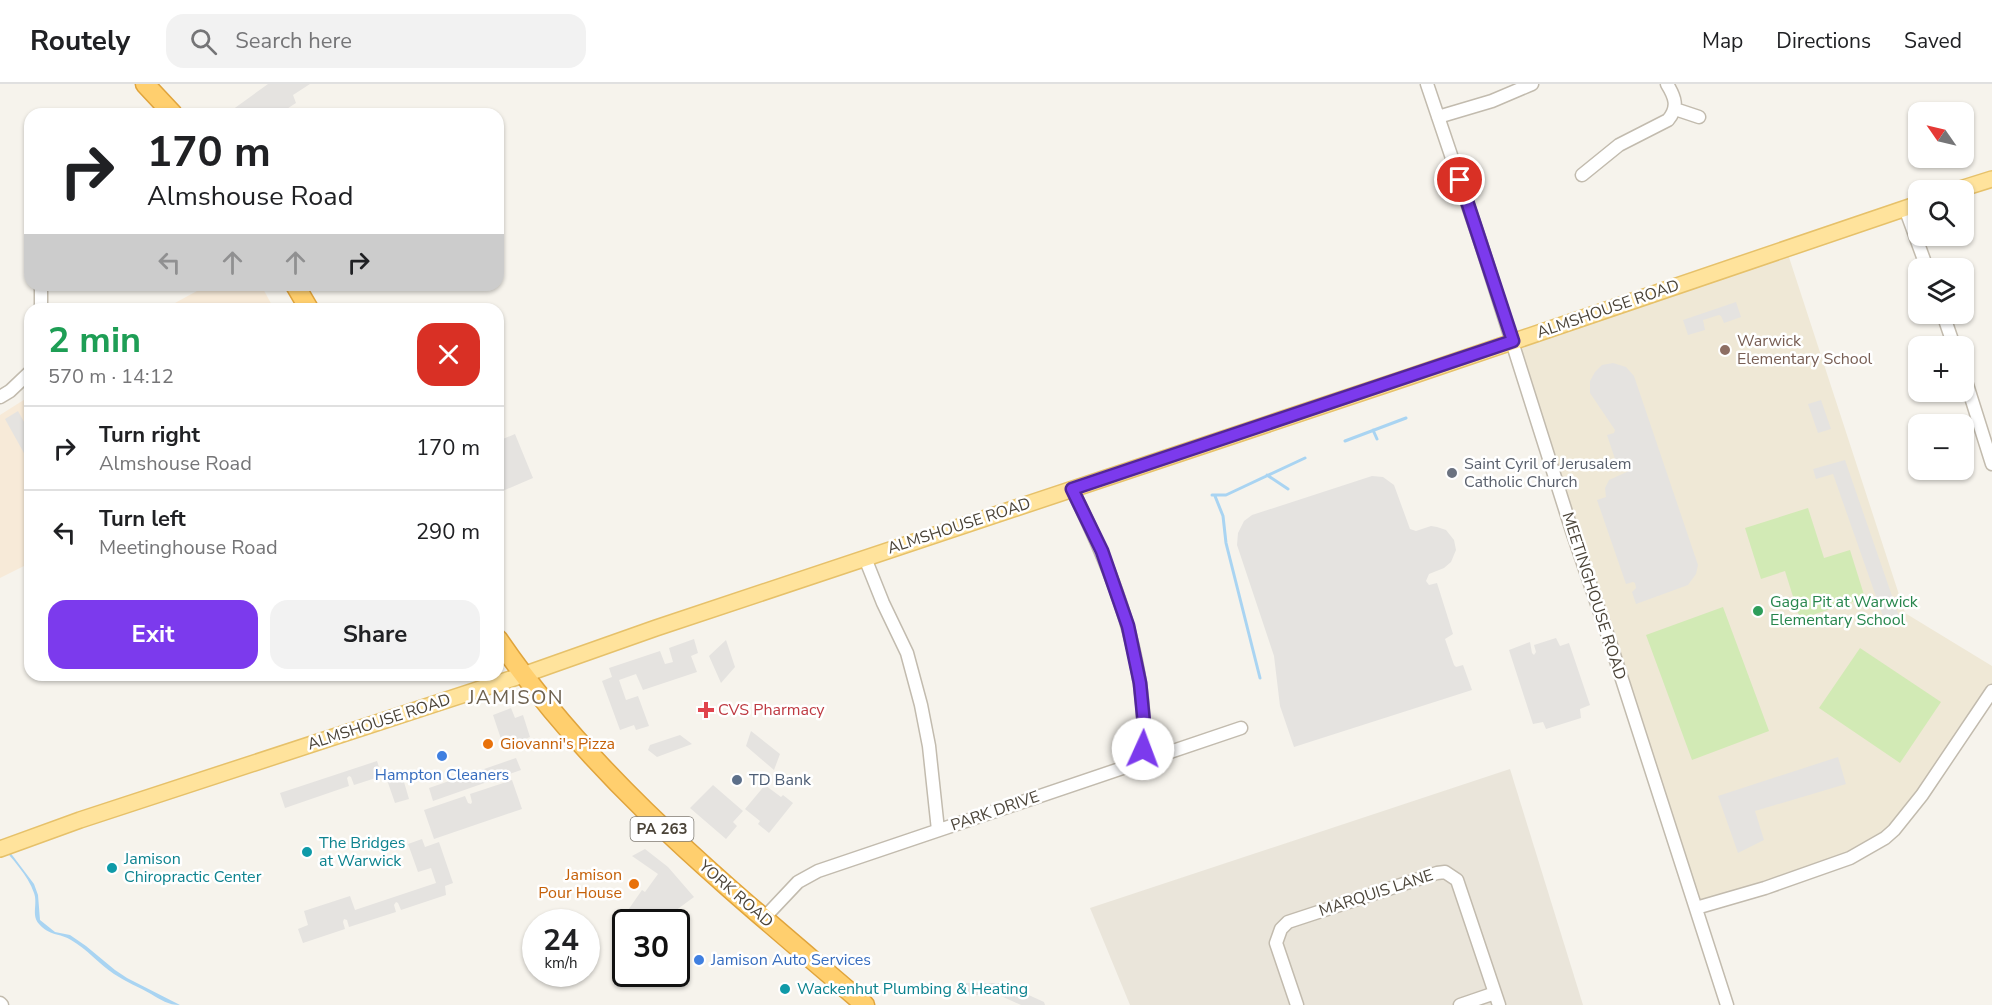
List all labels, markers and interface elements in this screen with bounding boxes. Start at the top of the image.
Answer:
search box [166,14,586,68]
text: Routely [30,22,130,60]
icon: search [187,25,220,58]
text: Search here [235,26,352,56]
text: Map [1702,27,1743,55]
text: Directions [1776,27,1871,55]
text: Saved [1904,27,1962,55]
north arrow [1908,102,1974,168]
map controls [1908,102,1974,480]
text: 170 m [147,124,271,181]
icon: right [48,132,126,210]
pin [1434,154,1485,205]
icon: arrive [1443,163,1476,196]
text: Almshouse Road [147,178,353,215]
button: search [1908,180,1974,246]
icon: left [153,246,186,279]
icon: ahead [216,246,249,279]
icon: ahead [279,246,312,279]
icon: right [342,246,375,279]
button: layers [1908,258,1974,324]
street label: ALMSHOUSE ROAD [1534,274,1682,344]
text: 2 min [48,316,141,365]
button: close [417,323,480,386]
place label: Warwick Elementary School [1737,330,1873,370]
button: + [1908,336,1974,402]
marker: Warwick Elementary School [1718,343,1732,357]
text: 570 m · 14:12 [48,363,174,390]
button: − [1908,414,1974,480]
text: Turn right [99,420,200,450]
icon: right [48,432,81,465]
text: 170 m [416,433,480,463]
text: Almshouse Road [99,450,252,477]
place label: Saint Cyril of Jerusalem Catholic Church [1464,453,1631,493]
marker: Saint Cyril of Jerusalem Catholic Church [1445,466,1459,480]
street label: ALMSHOUSE ROAD [885,492,1033,560]
text: Turn left [99,504,186,534]
street label: MEETINGHOUSE ROAD [1557,509,1631,683]
icon: left [48,516,81,549]
text: 290 m [416,517,480,547]
text: Meetinghouse Road [99,534,278,561]
place label: Gaga Pit at Warwick Elementary School [1770,591,1919,631]
button: Exit [48,600,258,669]
button: Share [270,600,480,669]
marker: Gaga Pit at Warwick Elementary School [1751,604,1765,618]
district label: JAMISON [467,684,564,711]
street label: ALMSHOUSE ROAD [305,688,453,756]
place label: CVS Pharmacy [718,699,825,721]
marker: CVS Pharmacy [699,703,713,717]
position arrow [1111,717,1175,781]
place label: Giovanni's Pizza [500,733,615,755]
marker: Giovanni's Pizza [481,737,495,751]
marker: Hampton Cleaners [435,749,449,763]
place label: Hampton Cleaners [375,764,509,786]
place label: TD Bank [749,769,812,791]
marker: TD Bank [730,773,744,787]
street label: PARK DRIVE [948,786,1042,836]
road number: PA 263 [630,817,694,841]
place label: The Bridges at Warwick [319,832,406,872]
marker: The Bridges at Warwick [300,845,314,859]
place label: Jamison Chiropractic Center [123,848,262,888]
street label: YORK ROAD [693,855,778,933]
marker: Jamison Chiropractic Center [105,861,119,875]
place label: Jamison Pour House [538,864,622,904]
street label: MARQUIS LANE [1316,864,1436,922]
marker: Jamison Pour House [627,877,641,891]
speed limit sign: 30 [612,909,690,987]
text: 24 [543,920,579,961]
place label: Jamison Auto Services [710,949,871,971]
text: km/h [544,953,578,973]
marker: Jamison Auto Services [692,953,706,967]
place label: Wackenhut Plumbing & Heating [797,978,1028,1000]
marker: Wackenhut Plumbing & Heating [778,982,792,996]

